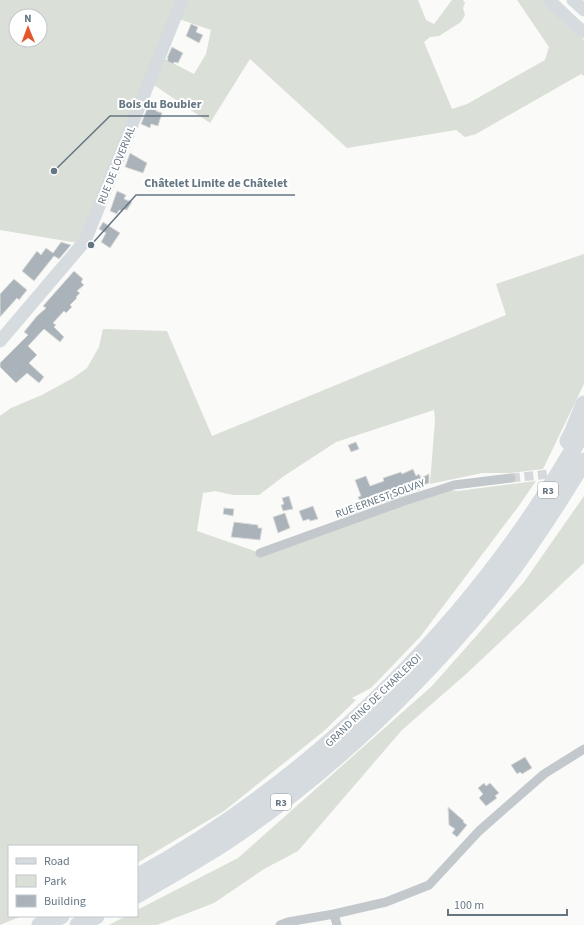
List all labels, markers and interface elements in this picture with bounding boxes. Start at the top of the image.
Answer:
north arrow [8,8,48,48]
text: N [24,11,32,26]
callout: Bois du Boubier [110,92,209,116]
text: Bois du Boubier [119,96,202,113]
street label: RUE DE LOVERVAL [94,123,139,206]
callout: Châtelet Limite de Châtelet [136,171,295,195]
text: Châtelet Limite de Châtelet [144,175,288,192]
street label: RUE ERNEST SOLVAY [333,475,428,522]
road number: R3 [538,482,558,498]
street label: GRAND RING DE CHARLEROI [322,650,425,750]
road number: R3 [271,794,291,810]
legend [8,845,138,917]
text: Road [44,853,70,870]
text: Park [44,873,66,890]
scale bar [448,891,567,917]
text: Building [44,893,86,910]
text: 100 m [454,897,484,914]

